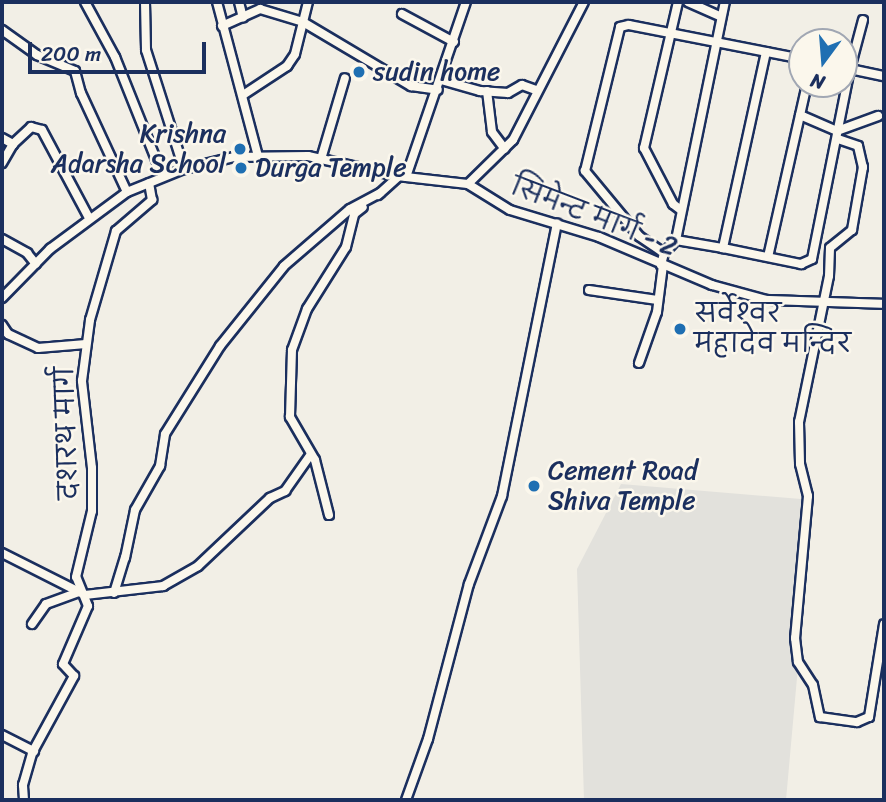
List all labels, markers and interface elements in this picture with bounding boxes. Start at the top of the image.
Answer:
scale bar [32,28,210,72]
north arrow [788,28,858,98]
text: 200 m [41,35,101,73]
place label: sudin home [373,56,501,88]
marker: sudin home [351,64,367,80]
text: N [807,64,829,99]
place label: Krishna Adarsha School [51,118,226,180]
marker: Krishna Adarsha School [232,141,248,157]
place label: Durga Temple [255,152,408,184]
marker: Durga Temple [233,160,249,176]
street label: सिमेन्ट मार्ग - 2 [507,171,681,263]
place label: सर्वेश्वर महादेव मन्दिर [694,298,851,360]
marker: सर्वेश्वर महादेव मन्दिर [672,321,688,337]
street label: दशरथ मार्ग [49,366,85,500]
place label: Cement Road Shiva Temple [548,455,698,516]
marker: Cement Road Shiva Temple [526,478,542,494]

